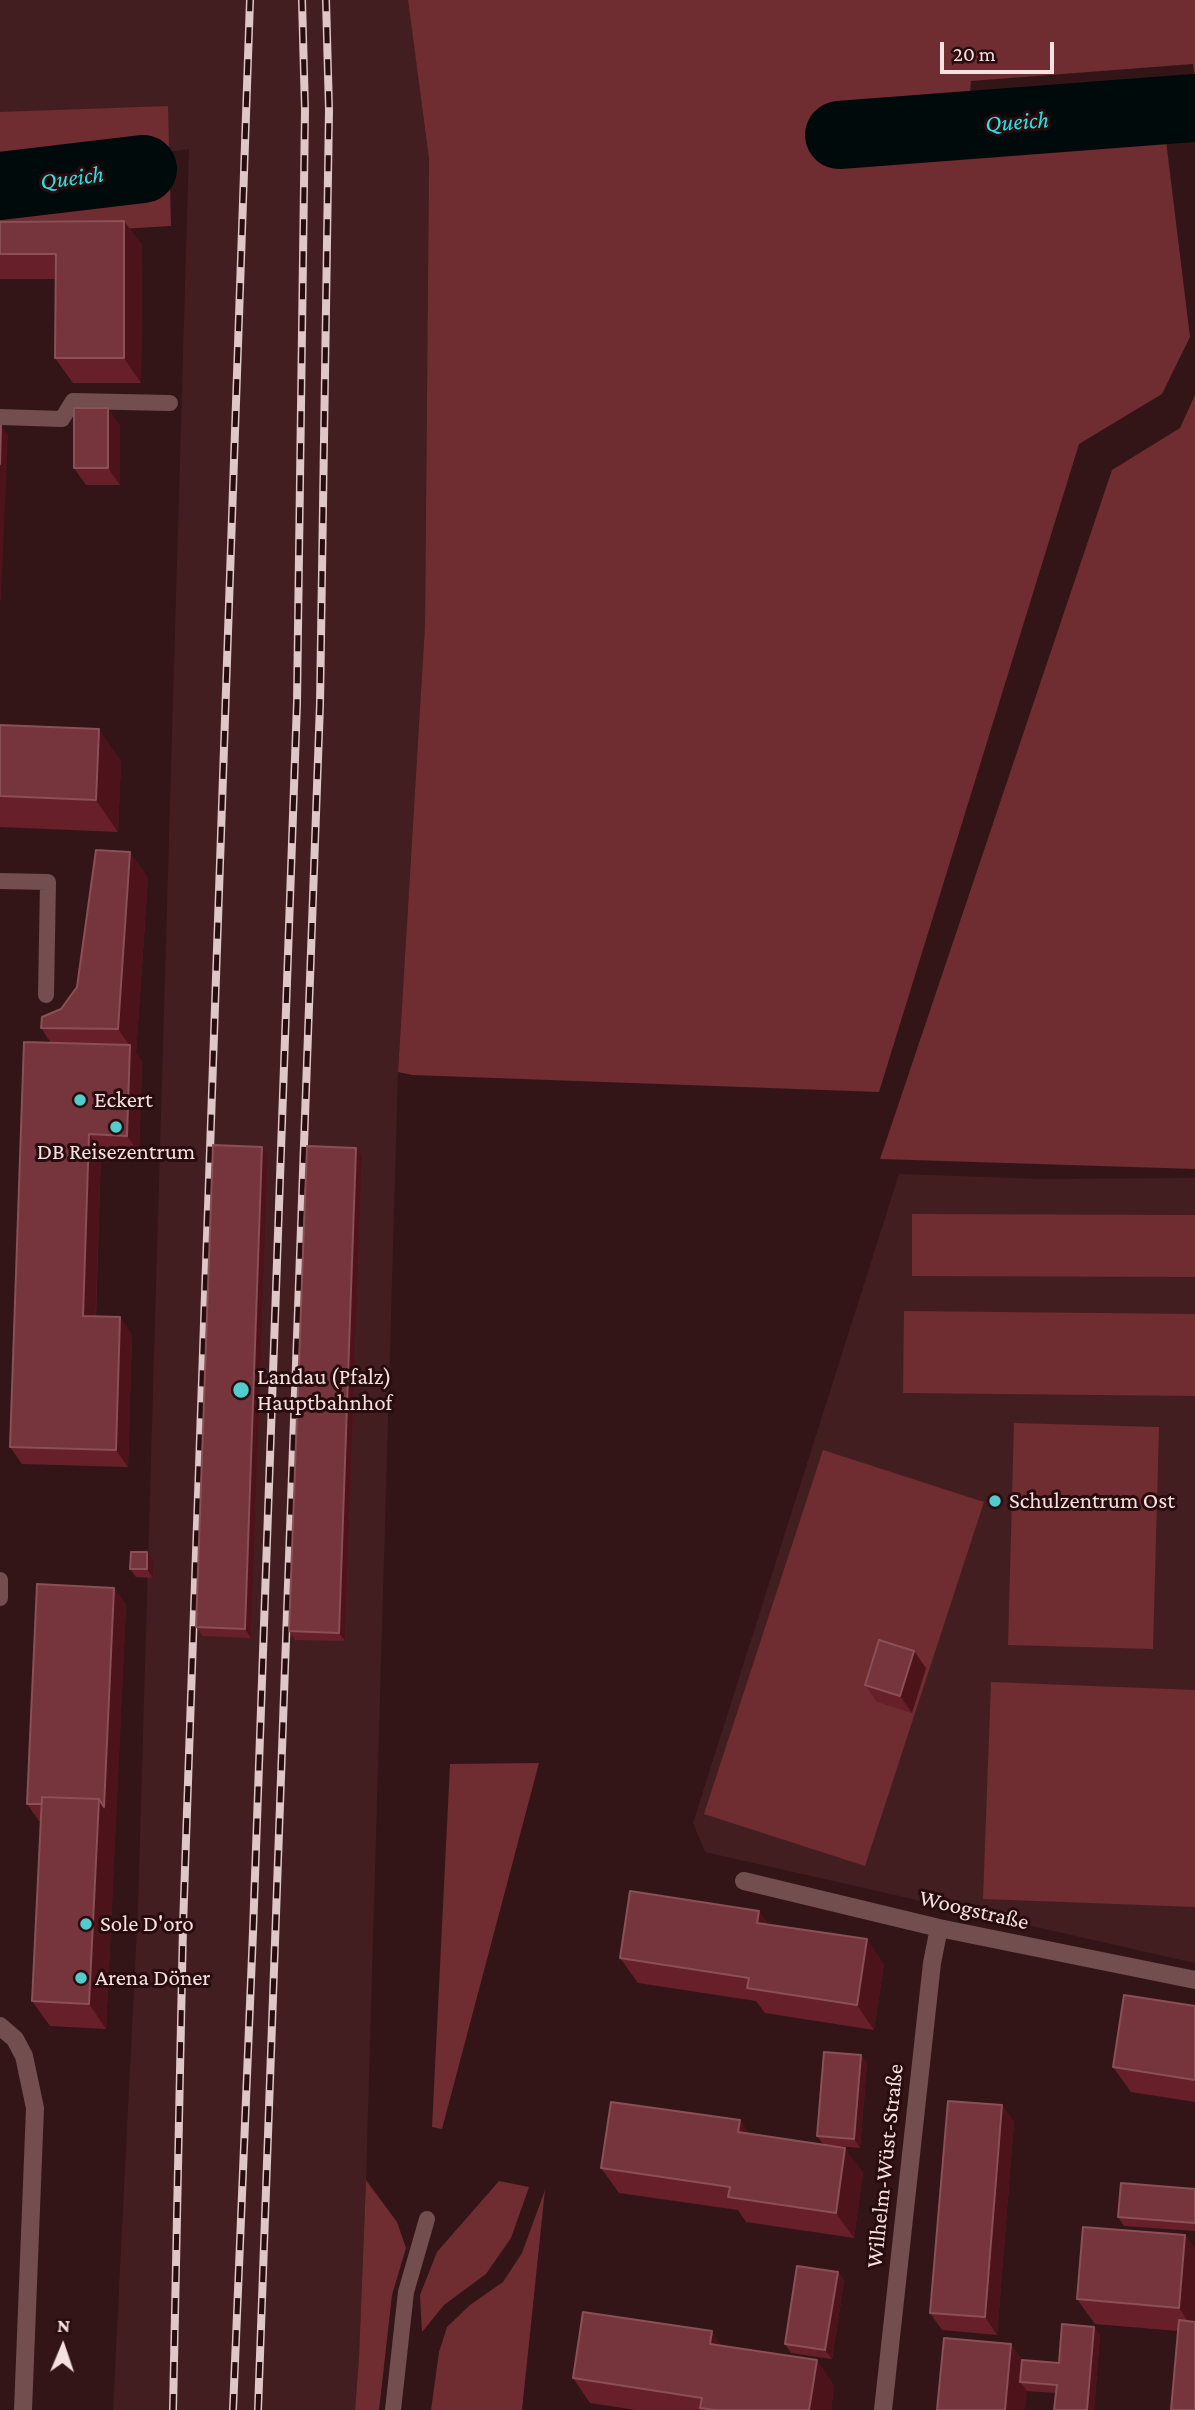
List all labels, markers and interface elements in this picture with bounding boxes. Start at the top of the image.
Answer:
scale bar [943,28,1057,72]
text: 20 m [953,42,996,66]
water label: Queich [984,105,1050,139]
water label: Queich [39,160,105,196]
place label: Eckert [94,1086,153,1114]
marker: Eckert [72,1092,88,1108]
marker: DB Reisezentrum [108,1119,124,1135]
place label: DB Reisezentrum [37,1138,195,1166]
place label: Landau (Pfalz) Hauptbahnhof [257,1363,392,1417]
marker: Landau (Pfalz) Hauptbahnhof [231,1380,251,1400]
place label: Schulzentrum Ost [1009,1487,1175,1515]
marker: Schulzentrum Ost [987,1493,1003,1509]
street label: Woogstraße [916,1884,1032,1936]
place label: Sole D'oro [100,1910,194,1938]
marker: Sole D'oro [78,1916,94,1932]
place label: Arena Döner [95,1964,211,1992]
marker: Arena Döner [73,1970,89,1986]
street label: Wilhelm-Wüst-Straße [861,2062,909,2270]
north arrow [28,2312,98,2382]
text: N [57,2315,71,2336]

